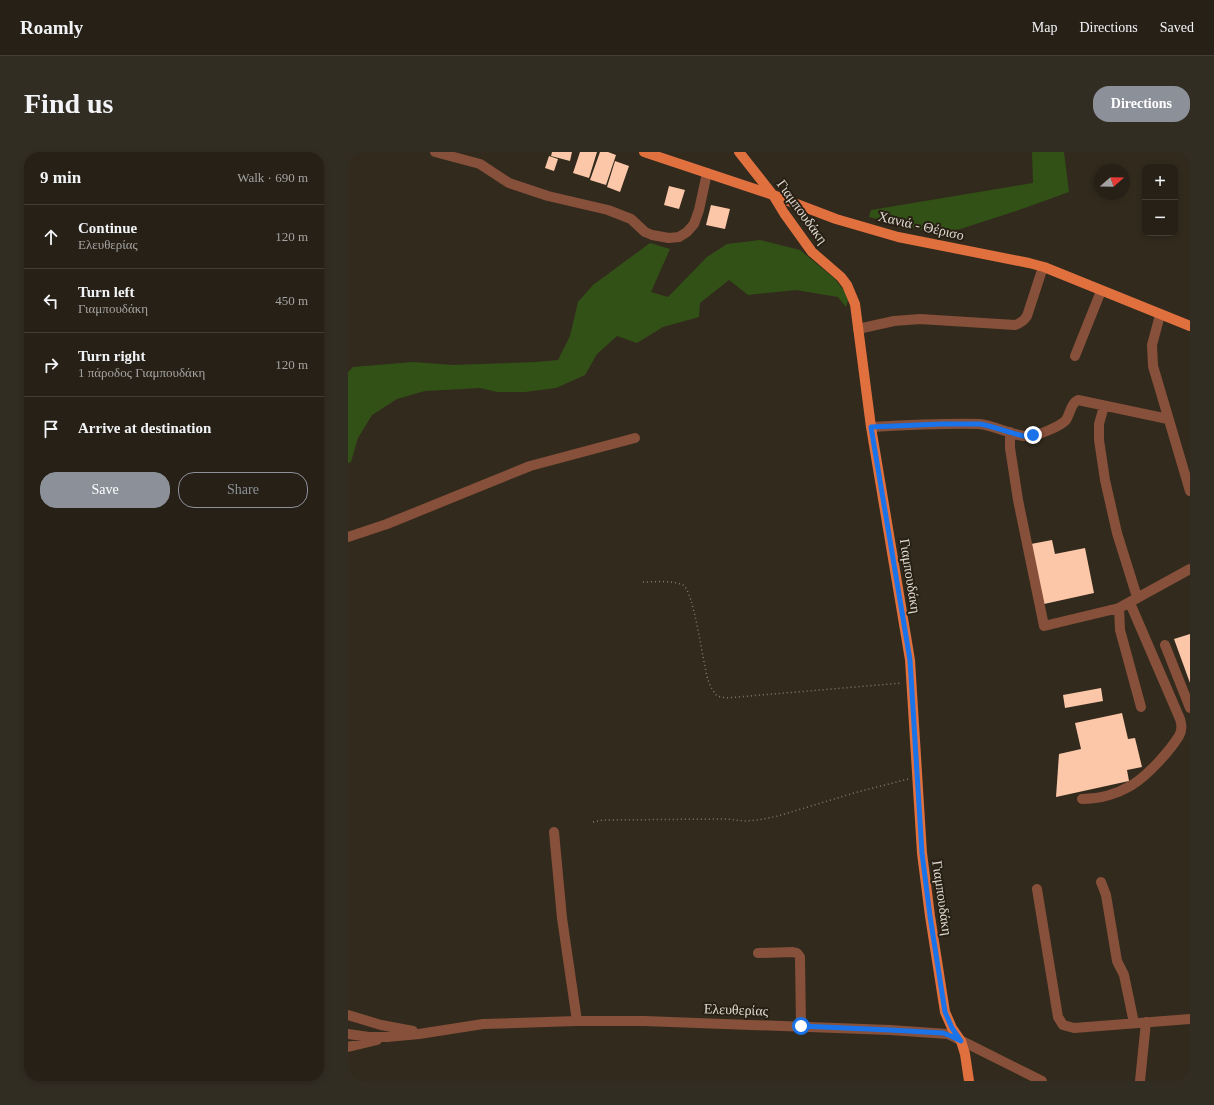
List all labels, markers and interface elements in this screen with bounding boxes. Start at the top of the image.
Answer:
text: Roamly [20,17,83,38]
text: Map [1032,20,1057,35]
text: Directions [1079,20,1138,35]
text: Saved [1160,20,1194,35]
button: Directions [1093,86,1190,122]
text: Find us [24,88,114,119]
north arrow [1094,164,1130,200]
map controls [1142,164,1178,236]
button: + [1142,164,1178,200]
text: 9 min [40,168,81,187]
text: Walk · 690 m [237,170,308,185]
street label: Γιαμπουδάκη [774,177,830,247]
button: − [1142,200,1178,236]
street label: Χανιά - Θέρισο [877,209,965,243]
text: Continue [78,220,137,236]
icon: ahead [40,226,62,248]
text: 120 m [275,229,308,244]
text: Ελευθερίας [78,237,138,252]
text: Turn left [78,284,135,300]
icon: left [40,290,62,312]
text: 450 m [275,293,308,308]
text: Γιαμπουδάκη [78,301,148,316]
text: Turn right [78,348,145,364]
icon: right [40,354,62,376]
text: 120 m [275,357,308,372]
text: 1 πάροδος Γιαμπουδάκη [78,365,205,380]
icon: arrive [40,418,62,440]
text: Arrive at destination [78,420,211,436]
route end [1024,426,1042,444]
button: Save [40,472,170,508]
button: Share [178,472,308,508]
street label: Γιαμπουδάκη [897,538,923,614]
street label: Γιαμπουδάκη [929,860,955,936]
street label: Ελευθερίας [704,1001,769,1019]
route start [792,1017,810,1035]

